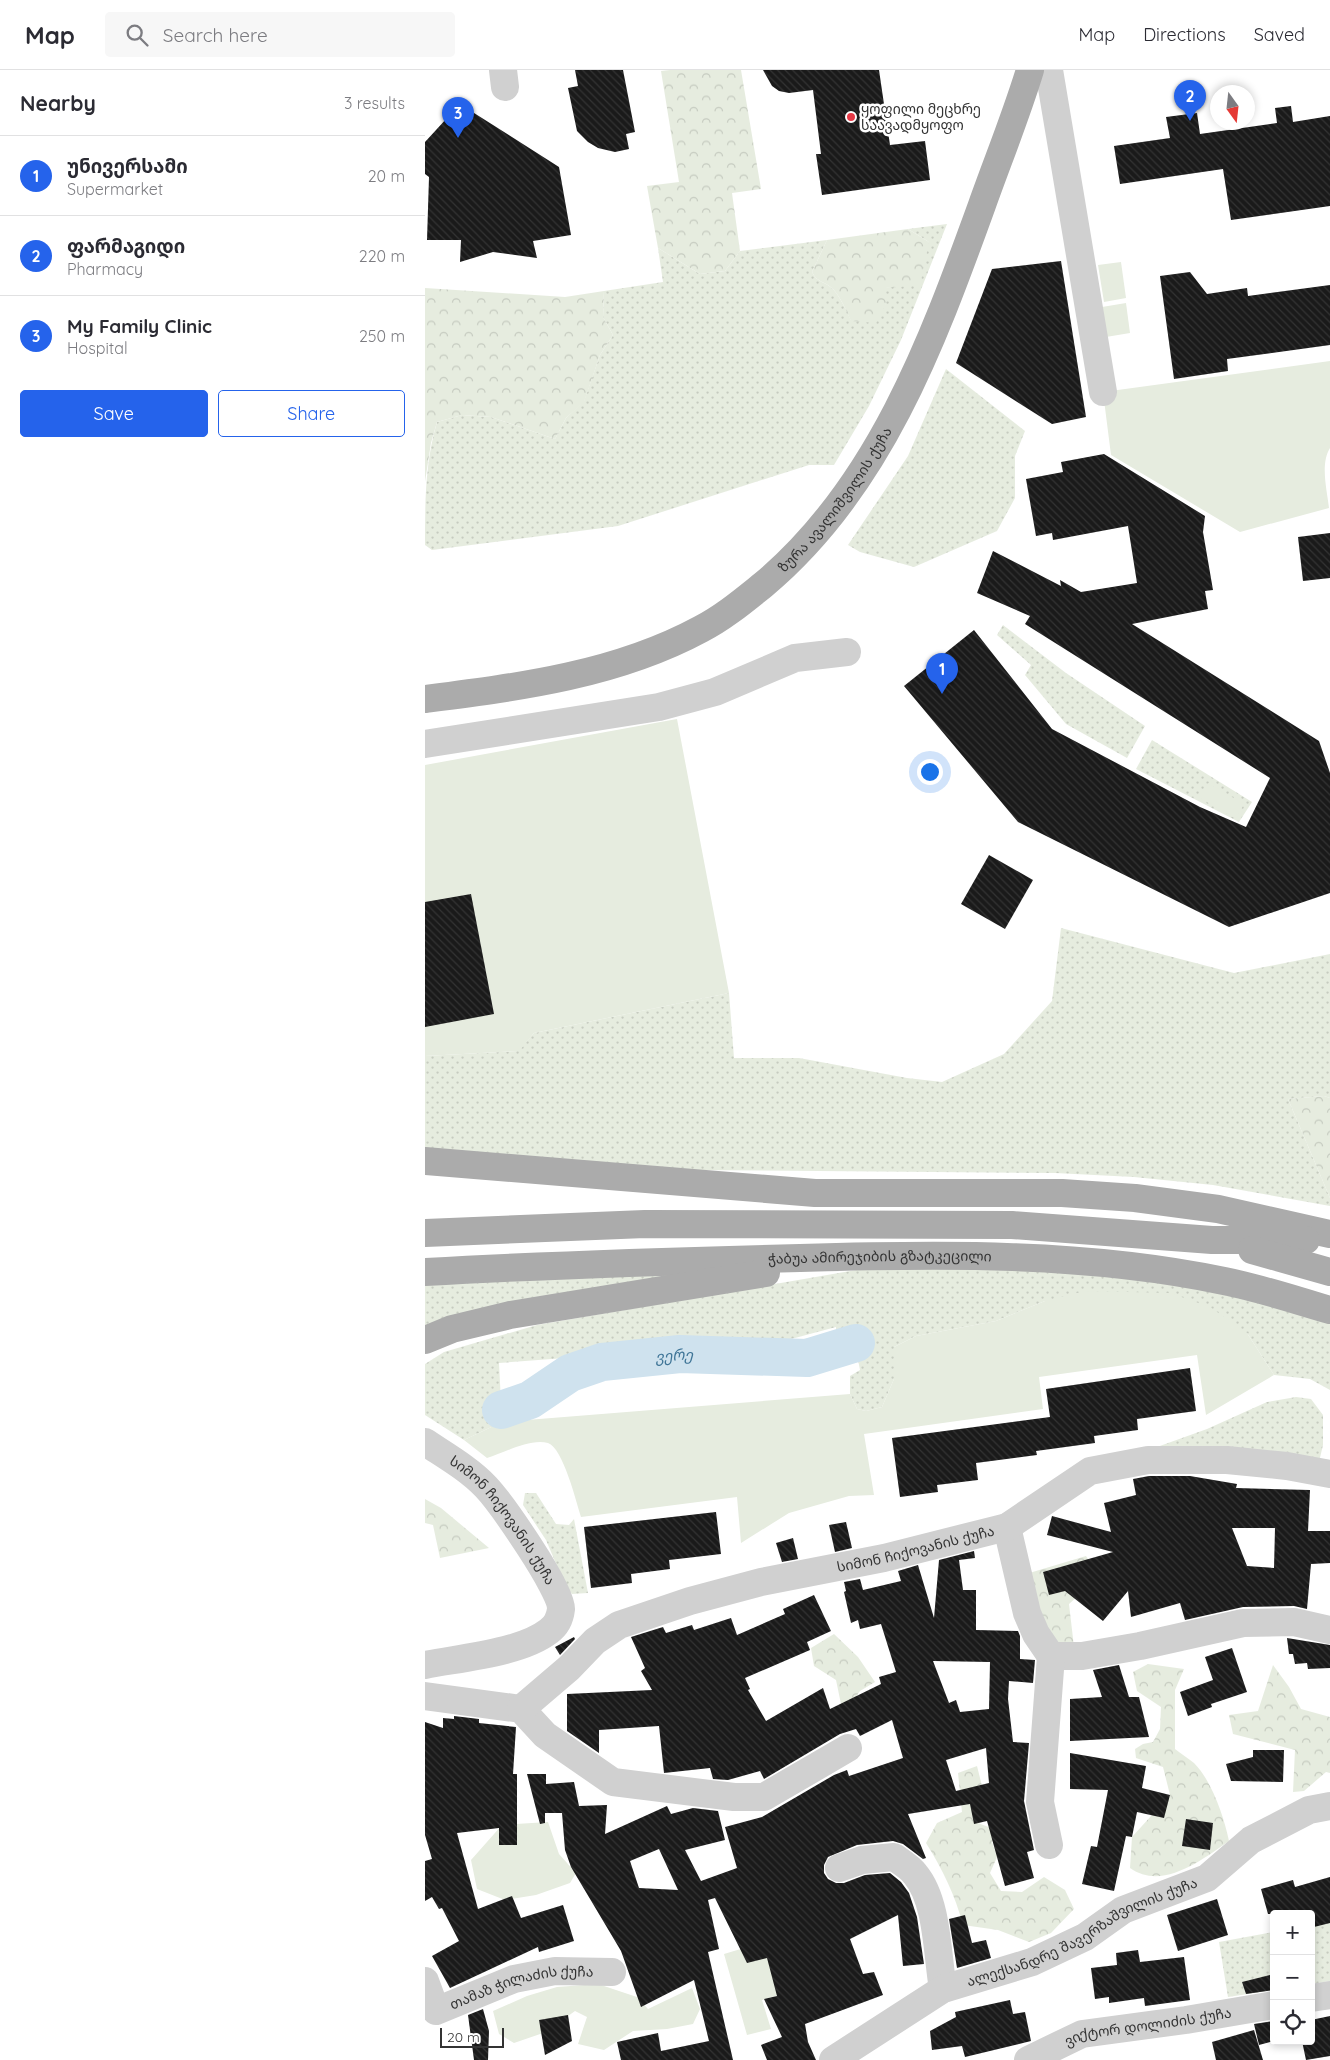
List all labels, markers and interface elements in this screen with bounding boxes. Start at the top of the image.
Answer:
search box [105,12,455,57]
text: Map [25,20,75,50]
icon: search [123,21,151,49]
text: Search here [163,23,268,47]
text: Map [1078,23,1115,46]
text: Directions [1143,23,1226,46]
text: Saved [1254,23,1305,46]
pin: 2 [1174,80,1206,121]
north arrow [1210,85,1255,130]
text: Nearby [20,90,96,116]
text: 3 results [344,93,405,113]
pin: 3 [442,97,474,138]
place label: ყოფილი მეცხრე საავადმყოფო [861,100,981,134]
marker: ყოფილი მეცხრე საავადმყოფო [845,111,857,123]
text: უნივერსამი [67,154,188,178]
text: 1 [33,166,39,186]
text: 20 m [368,166,405,186]
text: Supermarket [67,179,163,199]
text: ფარმაგიდი [67,234,185,258]
text: 2 [31,246,41,266]
text: 220 m [359,246,405,266]
text: Pharmacy [67,259,143,279]
text: My Family Clinic [67,314,212,338]
text: 3 [32,326,40,346]
text: 250 m [359,326,405,346]
text: Hospital [67,338,128,358]
button: Save [20,390,208,437]
button: Share [218,390,405,437]
street label: ზურა ავალიშვილის ქუჩა [774,424,896,576]
pin: 1 [926,653,958,694]
your location [917,759,943,785]
street label: ჭაბუა ამირეჯიბის გზატკეცილი [768,1247,992,1268]
water label: ვერე [654,1344,694,1366]
street label: სიმონ ჩიქოვანის ქუჩა [446,1452,559,1588]
street label: სიმონ ჩიქოვანის ქუჩა [835,1522,996,1576]
street label: ალექსანდრე შავერზაშვილის ქუჩა [965,1874,1200,1990]
map controls [1270,1910,1315,2045]
button: + [1270,1910,1315,1955]
button: − [1270,1955,1315,2000]
street label: თამაზ ჭილაძის ქუჩა [447,1962,594,2013]
button: locate [1270,2000,1315,2045]
street label: ვიქტორ დოლიძის ქუჩა [1061,2003,1233,2050]
scale bar [440,2025,504,2048]
text: 20 m [447,2028,480,2046]

